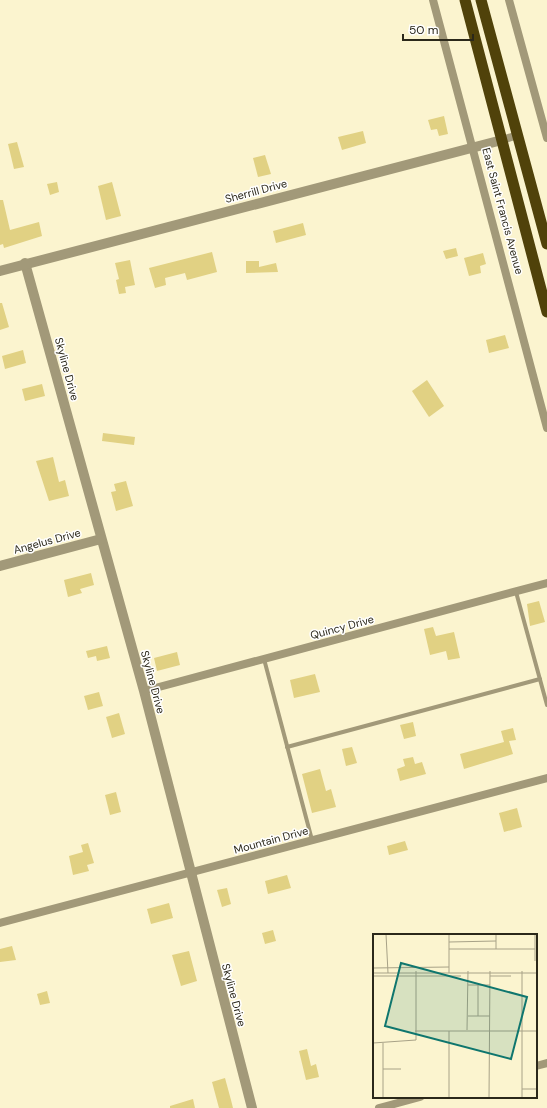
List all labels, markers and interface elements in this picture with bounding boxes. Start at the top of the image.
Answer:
scale bar [403,16,473,42]
text: 50 m [409,22,438,38]
street label: East Saint Francis Avenue [479,146,527,276]
street label: Sherrill Drive [223,176,289,206]
street label: Skyline Drive [52,336,82,402]
street label: Angelus Drive [12,525,82,557]
street label: Quincy Drive [309,612,375,642]
street label: Skyline Drive [138,649,168,715]
street label: Mountain Drive [232,823,310,857]
inset map [373,934,537,1098]
street label: Skyline Drive [219,962,249,1028]

